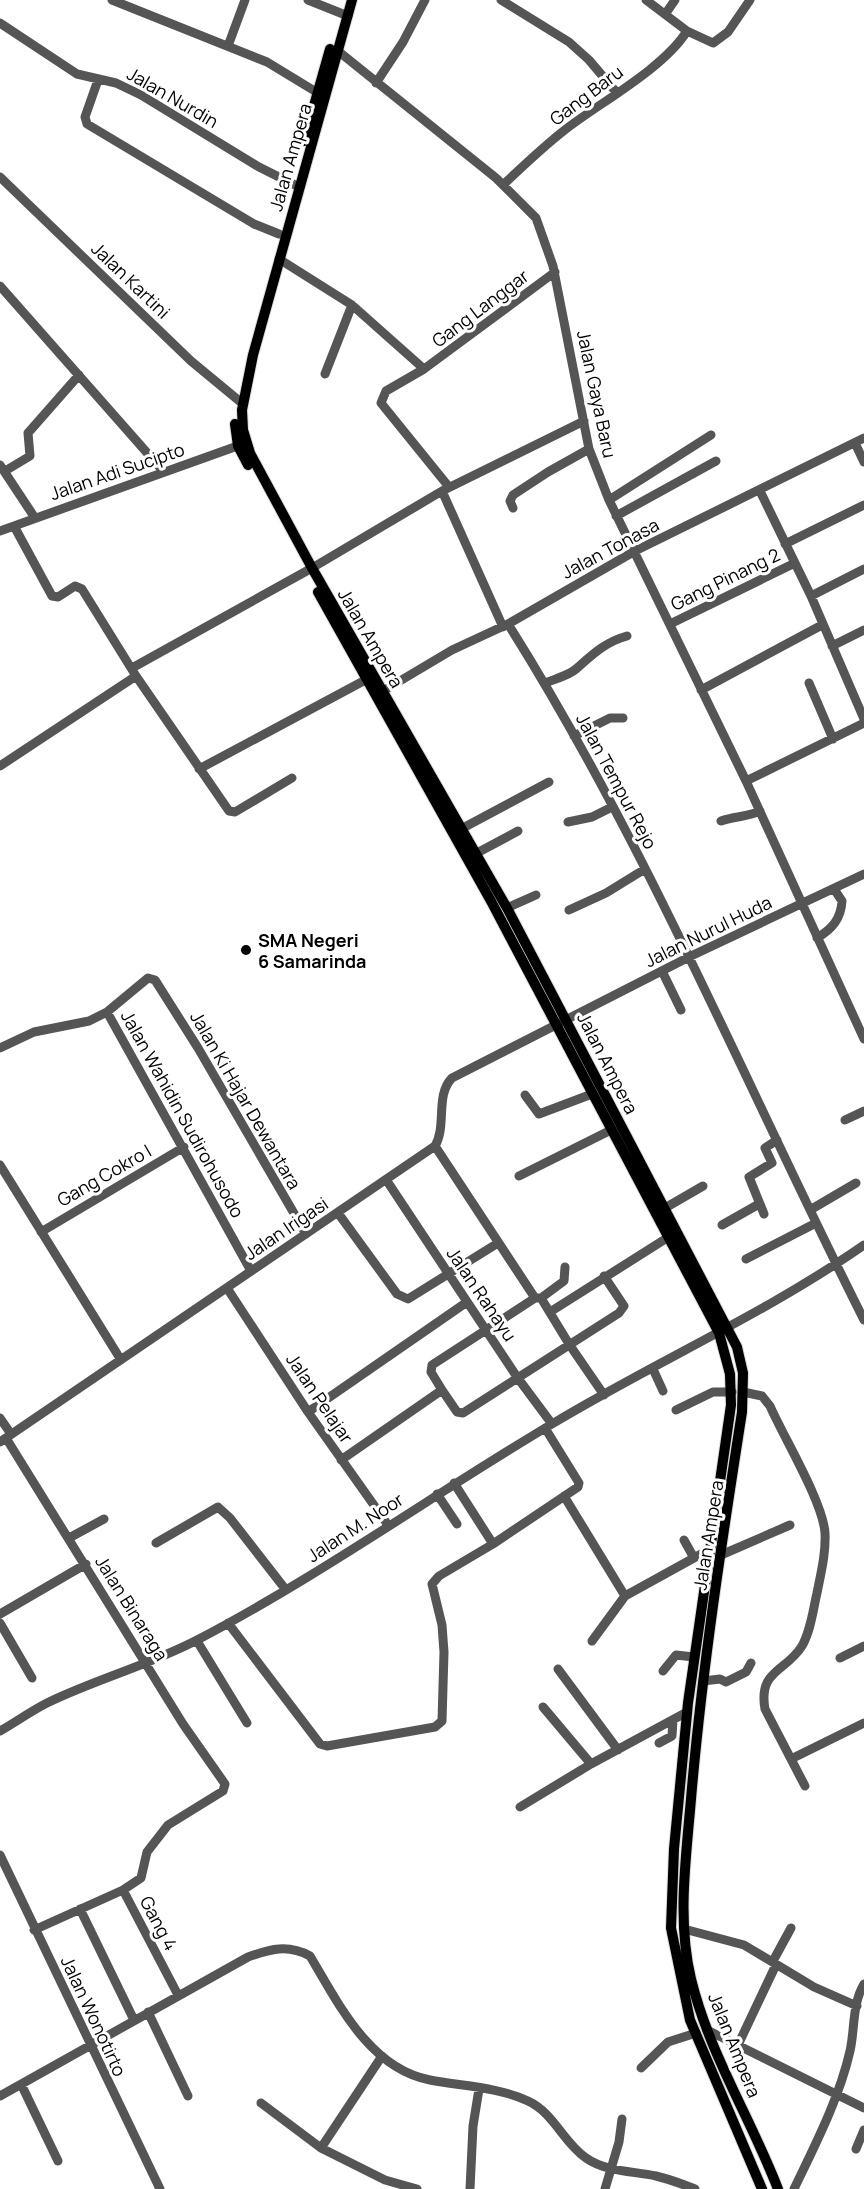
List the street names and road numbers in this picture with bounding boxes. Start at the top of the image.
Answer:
street label: Gang Baru [544,60,628,130]
street label: Jalan Nurdin [123,61,223,133]
street label: Jalan Ampera [263,100,317,214]
street label: Jalan Kartini [87,237,175,323]
street label: Gang Langgar [427,263,534,352]
street label: Jalan Gaya Baru [572,328,622,460]
street label: Jalan Adi Sucipto [47,437,187,505]
street label: Jalan Tonasa [557,512,663,584]
street label: Gang Pinang 2 [666,542,784,616]
street label: Jalan Ampera [333,584,409,692]
street label: Jalan Tempur Rejo [571,709,663,853]
street label: Jalan Nurul Huda [640,890,776,972]
street label: Jalan Wahidin Sudirohusodo [116,1006,250,1222]
street label: Jalan Ki Hajar Dewantara [185,1007,307,1193]
street label: Jalan Ampera [572,1008,644,1118]
street label: Gang Cokro I [53,1138,155,1212]
street label: Jalan Irigasi [239,1191,333,1265]
street label: Jalan Rahayu [442,1242,522,1346]
street label: Jalan Pelajar [281,1348,359,1448]
street label: Jalan Ampera [687,1478,729,1592]
street label: Jalan M. Noor [302,1487,408,1567]
street label: Jalan Binaraga [90,1551,174,1665]
street label: Gang 4 [135,1892,183,1954]
street label: Jalan Wonotirto [56,1952,132,2080]
street label: Jalan Ampera [703,1989,767,2101]

